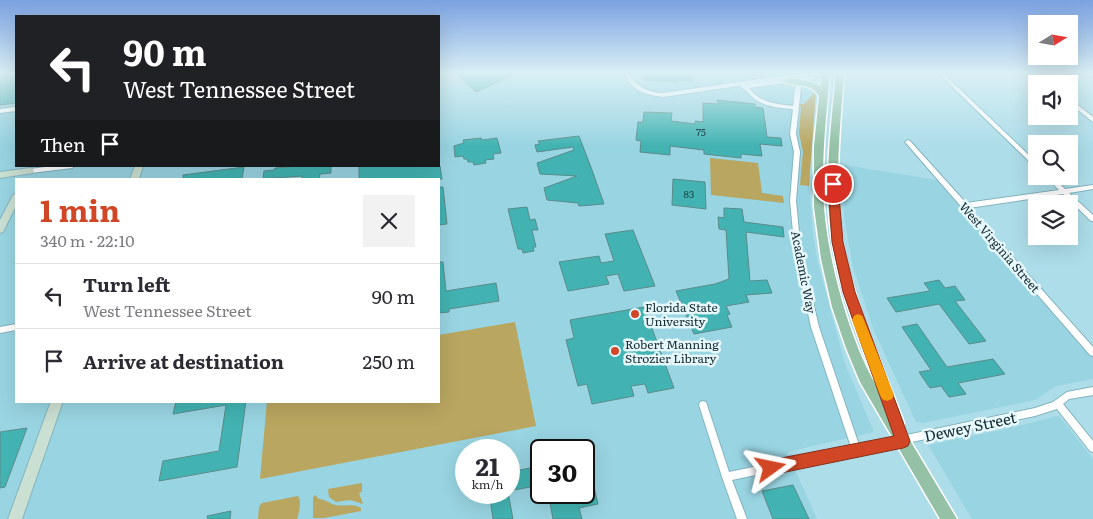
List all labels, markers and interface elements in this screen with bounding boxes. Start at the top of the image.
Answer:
north arrow [1028,15,1078,65]
map controls [1028,15,1078,245]
text: 90 m [123,25,207,77]
icon: left [40,35,105,100]
text: West Tennessee Street [123,72,355,105]
button: sound [1028,75,1078,125]
house number: 75 [696,124,706,139]
text: Then [40,130,86,158]
icon: arrive [96,130,124,158]
button: search [1028,135,1078,185]
pin [812,163,854,205]
icon: arrive [819,170,847,198]
house number: 83 [684,186,694,201]
text: 1 min [40,187,120,231]
button: close [363,195,415,247]
button: layers [1028,195,1078,245]
street label: West Virginia Street [956,198,1045,296]
text: 340 m · 22:10 [40,228,134,252]
street label: Academic Way [787,229,821,315]
text: Turn left [83,270,170,298]
icon: left [40,282,68,310]
text: 90 m [372,282,415,310]
text: West Tennessee Street [83,298,252,322]
place label: Florida State University [645,298,718,330]
marker: Florida State University [629,308,641,320]
place label: Robert Manning Strozier Library [625,335,719,367]
marker: Robert Manning Strozier Library [609,345,621,357]
icon: arrive [40,347,68,375]
text: Arrive at destination [83,347,284,375]
text: 250 m [363,347,415,375]
street label: Dewey Street [922,405,1018,447]
speed limit sign: 30 [530,439,595,504]
position arrow [744,441,796,493]
text: 21 [476,447,499,484]
text: km/h [472,475,503,493]

